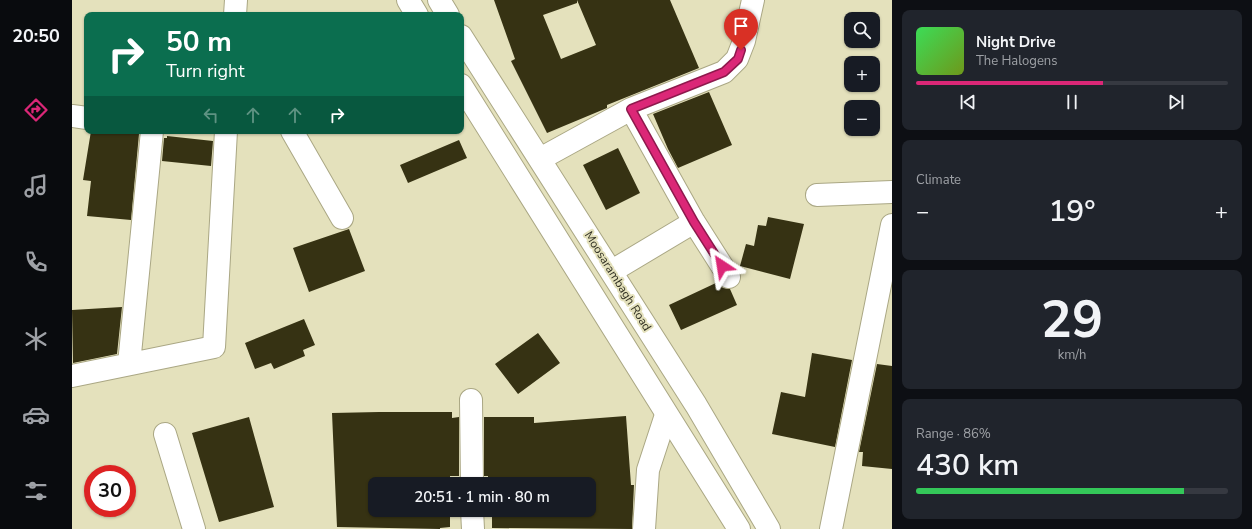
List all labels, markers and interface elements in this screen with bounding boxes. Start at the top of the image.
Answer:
pin [724,9,758,50]
map controls [844,12,880,136]
button: search [844,12,880,48]
icon: arrive [730,15,752,37]
text: 50 m [166,23,232,61]
text: 20:50 [12,24,60,48]
icon: right [100,28,152,80]
text: Night Drive [976,32,1056,52]
text: The Halogens [976,52,1057,70]
button: + [844,56,880,92]
text: Turn right [166,59,245,83]
icon: previous [957,91,979,113]
icon: pause [1061,91,1083,113]
icon: next [1165,91,1187,113]
icon: directions [22,96,50,124]
button: − [844,100,880,136]
icon: left [200,104,222,126]
icon: ahead [242,104,264,126]
icon: ahead [284,104,306,126]
icon: right [326,104,348,126]
text: Climate [916,171,961,189]
icon: music [22,172,50,200]
text: 19° [1048,191,1096,232]
text: − [916,197,929,227]
text: + [1215,197,1228,227]
street label: Moosarambagh Road [581,228,655,334]
position arrow [701,245,743,287]
icon: phone [22,248,50,276]
text: 29 [1041,284,1103,355]
icon: climate [22,325,50,353]
text: km/h [1058,346,1086,364]
icon: car [22,401,50,429]
text: Range · 86% [916,425,991,443]
text: 430 km [916,445,1019,486]
speed limit sign: 30 [84,465,136,517]
icon: filters [22,477,50,505]
text: 20:51 · 1 min · 80 m [414,487,550,507]

